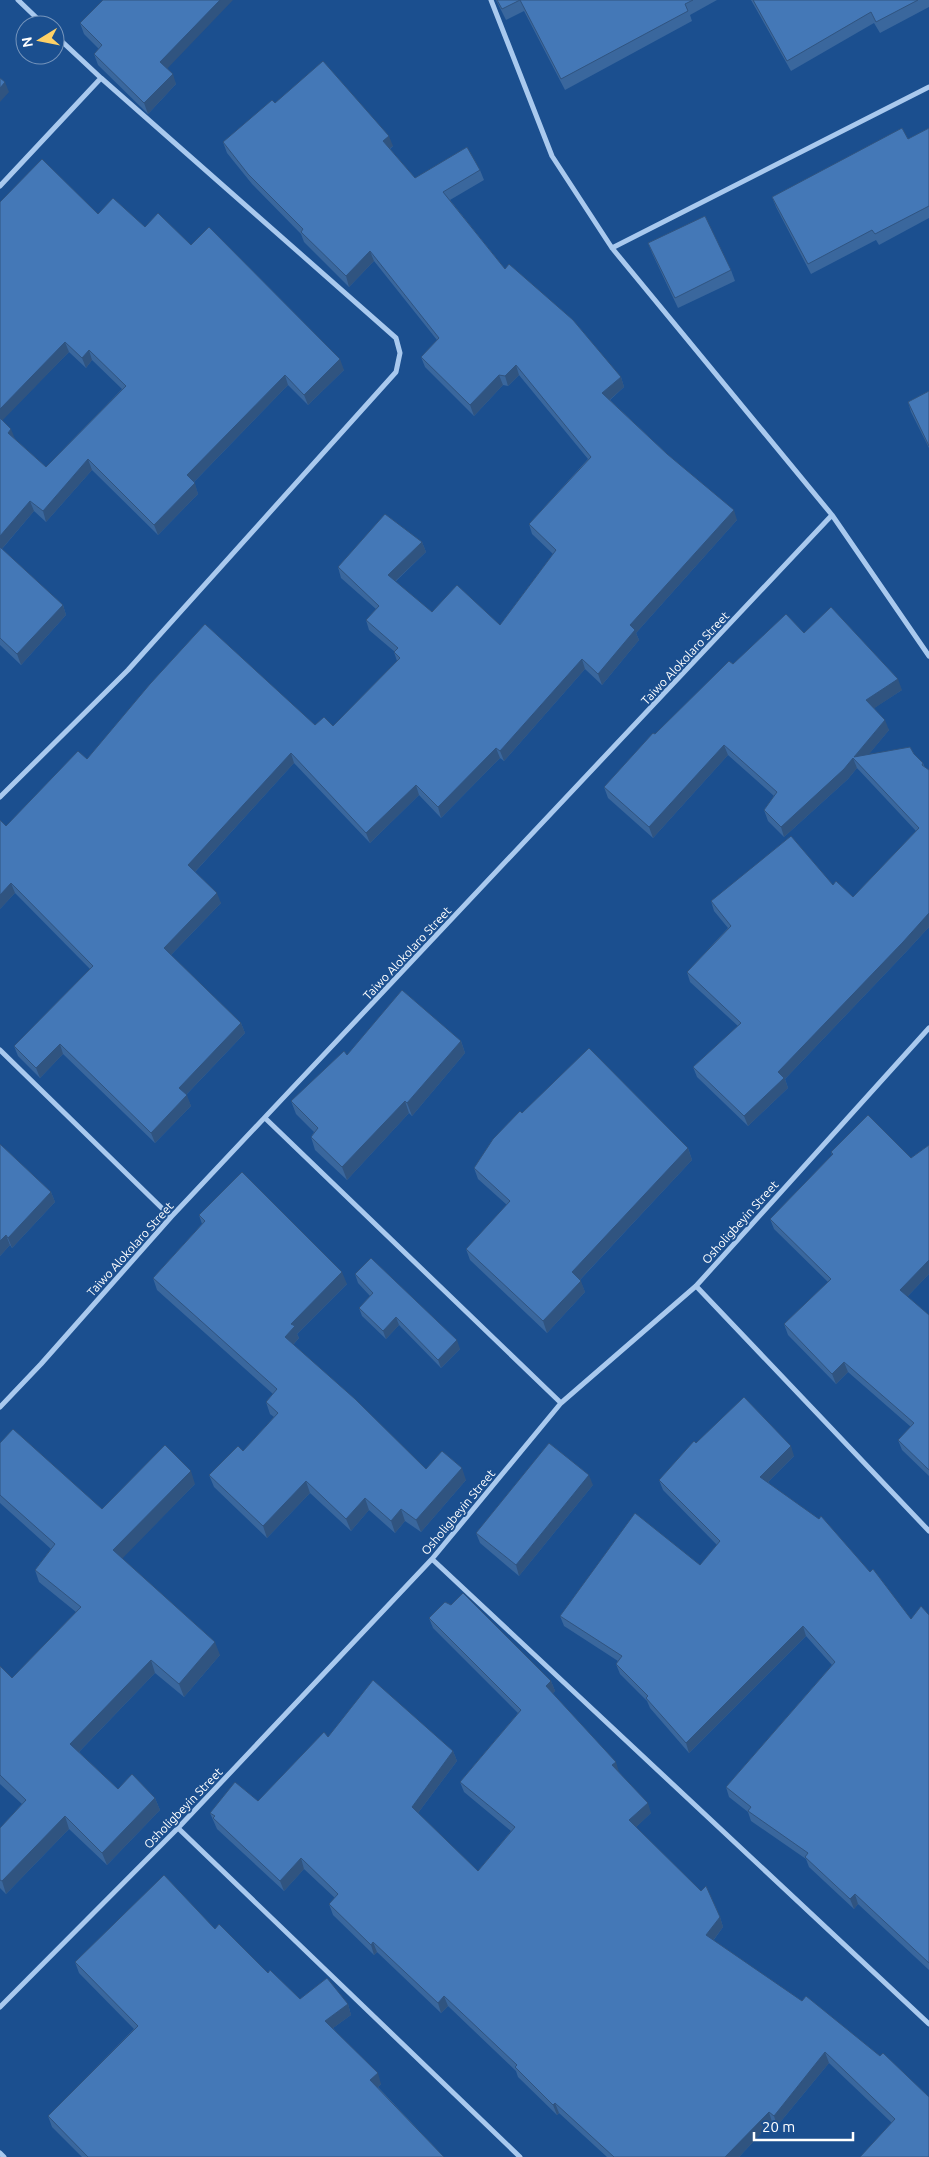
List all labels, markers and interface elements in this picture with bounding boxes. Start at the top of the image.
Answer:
north arrow [15,15,65,65]
text: N [18,36,36,49]
street label: Taiwo Alokolaro Street [639,609,732,707]
street label: Taiwo Alokolaro Street [361,904,454,1002]
street label: Osholigbeyin Street [699,1178,781,1266]
street label: Taiwo Alokolaro Street [84,1199,176,1299]
street label: Osholigbeyin Street [419,1467,497,1557]
street label: Osholigbeyin Street [141,1765,225,1851]
scale bar [754,2110,853,2142]
text: 20 m [762,2118,795,2135]

